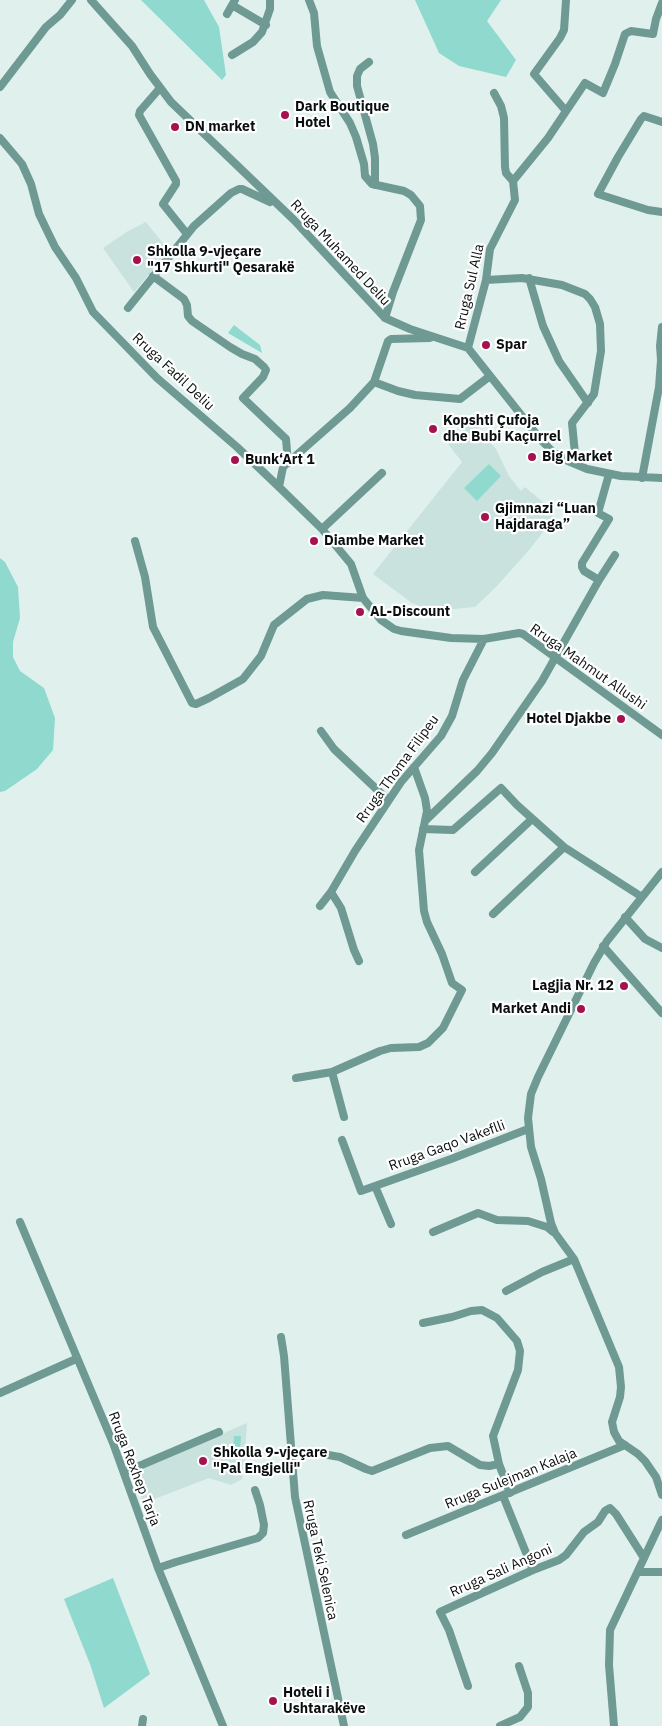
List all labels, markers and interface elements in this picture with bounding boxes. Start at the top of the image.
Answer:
place label: Dark Boutique Hotel [295,99,389,132]
marker: Dark Boutique Hotel [279,109,291,121]
place label: DN market [185,119,255,135]
marker: DN market [169,121,181,133]
street label: Rruga Muhamed Deliu [287,197,393,309]
street label: Rruga Sul Alla [452,243,488,331]
place label: Shkolla 9-vjeçare "17 Shkurti" Qesarakë [147,244,295,276]
marker: Shkolla 9-vjeçare "17 Shkurti" Qesarakë [131,254,143,266]
street label: Rruga Fadil Deliu [129,330,217,414]
place label: Spar [496,337,527,353]
marker: Spar [480,339,492,351]
place label: Kopshti Çufoja dhe Bubi Kaçurrel [443,413,561,446]
marker: Kopshti Çufoja dhe Bubi Kaçurrel [427,423,439,435]
place label: Big Market [542,449,612,465]
marker: Big Market [526,451,538,463]
place label: Bunk‘Art 1 [245,452,315,468]
marker: Bunk‘Art 1 [229,454,241,466]
place label: Gjimnazi “Luan Hajdaraga” [495,501,596,534]
marker: Gjimnazi “Luan Hajdaraga” [479,511,491,523]
place label: Diambe Market [324,533,424,549]
marker: Diambe Market [308,535,320,547]
place label: AL-Discount [370,604,450,620]
marker: AL-Discount [354,606,366,618]
street label: Rruga Mahmut Allushi [527,621,649,713]
place label: Hotel Djakbe [526,711,611,727]
street label: Rruga Thoma Filipeu [353,712,443,826]
marker: Hotel Djakbe [615,713,627,725]
place label: Lagjia Nr. 12 [532,978,614,994]
marker: Lagjia Nr. 12 [618,980,630,992]
place label: Market Andi [491,1001,571,1017]
marker: Market Andi [575,1003,587,1015]
street label: Rruga Gaqo Vakeflli [387,1117,507,1175]
street label: Rruga Rexhep Tarja [104,1409,164,1529]
place label: Shkolla 9-vjeçare "Pal Engjelli" [213,1445,327,1478]
street label: Rruga Sulejman Kalaja [443,1445,579,1513]
marker: Shkolla 9-vjeçare "Pal Engjelli" [197,1455,209,1467]
street label: Rruga Teki Selenica [299,1498,341,1622]
street label: Rruga Sali Angoni [447,1541,555,1601]
place label: Hoteli i Ushtarakëve [283,1685,366,1718]
marker: Hoteli i Ushtarakëve [267,1695,279,1707]

